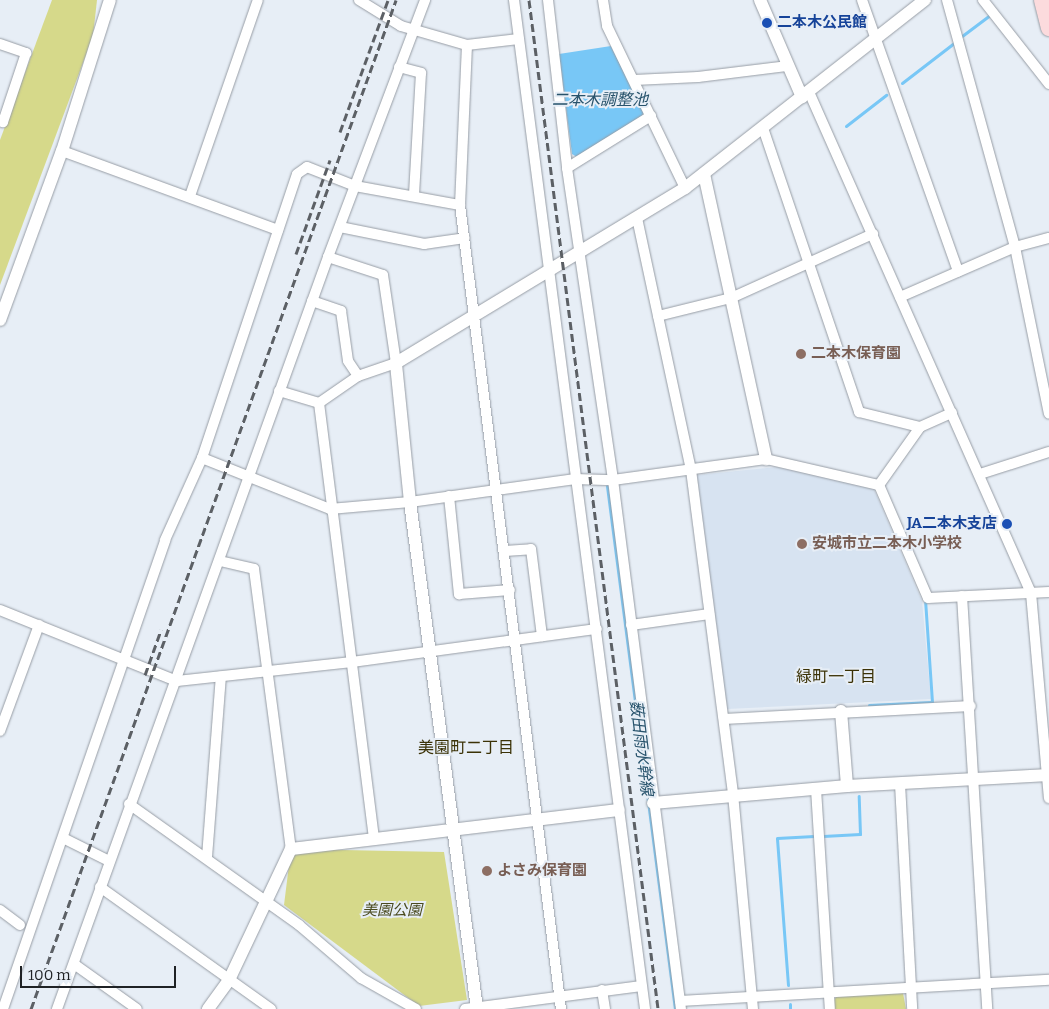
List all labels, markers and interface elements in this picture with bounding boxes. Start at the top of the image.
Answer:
place label: 二本木公民館 [777,14,867,32]
marker: 二本木公民館 [761,17,773,29]
water label: 二本木調整池 [552,90,648,110]
place label: 二本木保育園 [811,345,901,363]
marker: 二本木保育園 [795,348,807,360]
place label: JA二本木支店 [907,515,997,533]
marker: JA二本木支店 [1001,518,1013,530]
place label: 安城市立二本木小学校 [812,535,962,553]
marker: 安城市立二本木小学校 [796,538,808,550]
district label: 緑町一丁目 [796,667,876,687]
water label: 薮田雨水幹線 [626,699,656,797]
district label: 美園町二丁目 [418,738,514,758]
place label: よさみ保育園 [497,862,587,880]
marker: よさみ保育園 [481,865,493,877]
park label: 美園公園 [362,902,422,920]
scale bar [22,956,179,988]
text: 100 m [28,966,71,984]

